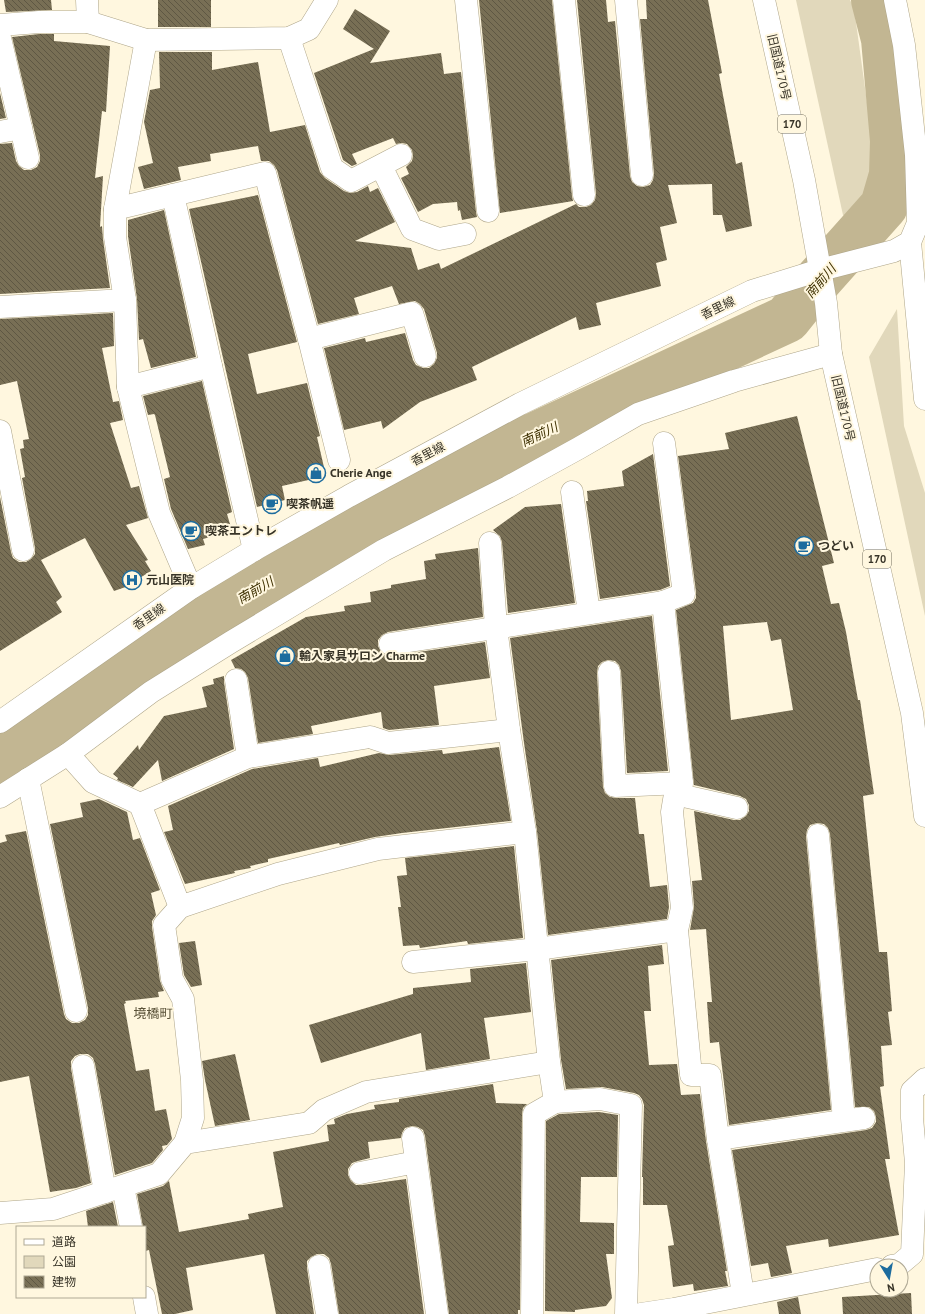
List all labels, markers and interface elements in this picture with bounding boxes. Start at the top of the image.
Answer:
street label: 旧国道170号 [765,32,794,102]
road number: 170 [778,115,806,133]
water label: 南前川 [801,260,841,302]
street label: 香里線 [698,293,737,322]
street label: 旧国道170号 [829,373,858,443]
water label: 南前川 [518,418,562,450]
street label: 香里線 [408,438,447,469]
shop icon: Cherie Ange [305,462,327,484]
place label: Cherie Ange [330,465,392,480]
cafe icon: 喫茶帆遥 [261,493,283,515]
place label: 喫茶帆遥 [286,496,334,511]
cafe icon: 喫茶エントレ [180,520,202,542]
place label: 喫茶エントレ [205,523,277,538]
cafe icon: つどい [793,535,815,557]
place label: つどい [818,538,854,553]
road number: 170 [863,550,891,568]
hospital icon: 元山医院 [121,569,143,591]
place label: 元山医院 [146,572,194,587]
water label: 南前川 [234,572,278,608]
street label: 香里線 [130,600,168,633]
shop icon: 輸入家具サロン Charme [274,645,296,667]
place label: 輸入家具サロン Charme [299,648,425,663]
district label: 境橋町 [133,1005,173,1022]
legend [16,1226,146,1298]
text: 道路 [52,1234,76,1249]
text: 公園 [52,1254,76,1269]
north arrow [869,1258,909,1298]
text: 建物 [52,1274,76,1289]
text: N [886,1280,896,1295]

